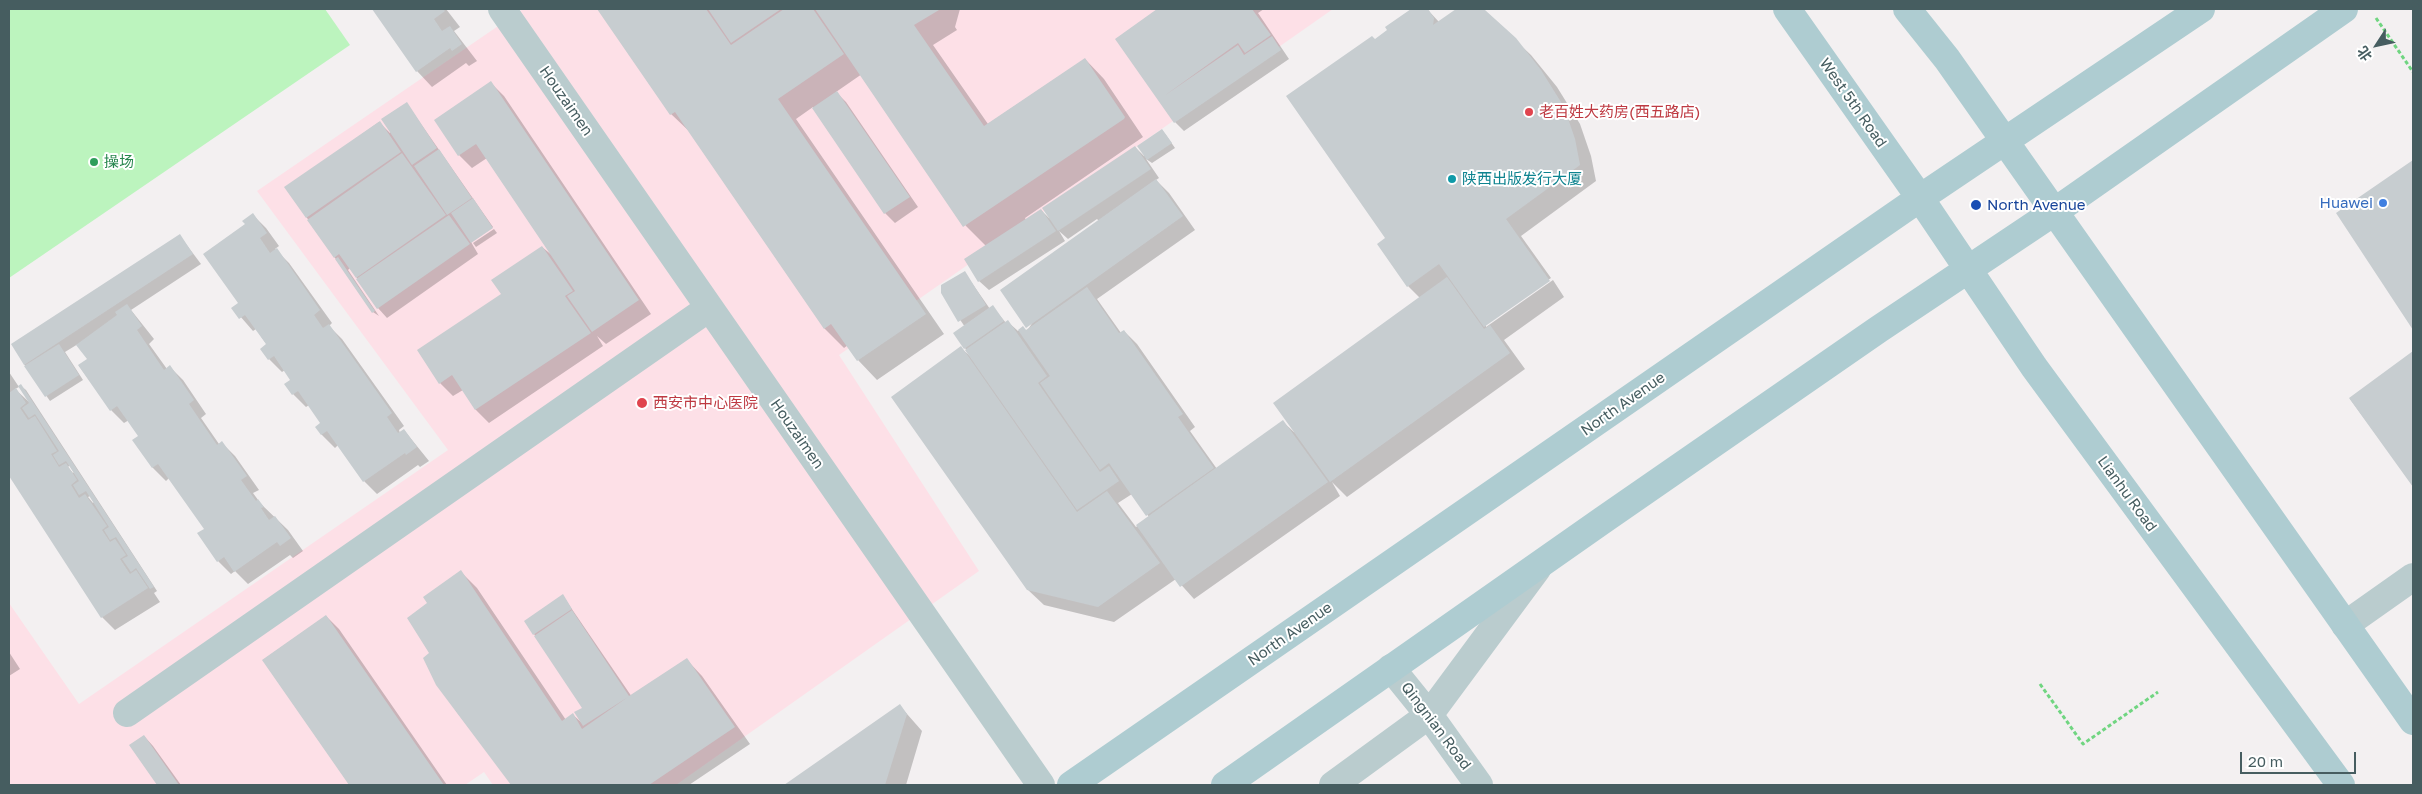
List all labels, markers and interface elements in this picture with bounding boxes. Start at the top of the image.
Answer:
north arrow [2352,20,2402,70]
text: 北 [2353,43,2375,64]
street label: West 5th Road [1816,55,1890,151]
street label: Houzaimen [535,63,597,139]
place label: 老百姓大药房(西五路店) [1539,103,1700,121]
marker: 老百姓大药房(西五路店) [1523,106,1535,118]
place label: 操场 [104,153,134,171]
marker: 操场 [88,156,100,168]
place label: 陕西出版发行大厦 [1462,170,1582,188]
marker: 陕西出版发行大厦 [1446,173,1458,185]
place label: Huawei [2319,194,2373,212]
place label: North Avenue [1987,196,2085,214]
marker: Huawei [2377,197,2389,209]
marker: North Avenue [1969,198,1983,212]
street label: North Avenue [1578,368,1668,440]
place label: 西安市中心医院 [653,394,758,412]
marker: 西安市中心医院 [635,396,649,410]
street label: Houzaimen [766,396,828,472]
street label: Lianhu Road [2094,453,2160,535]
street label: North Avenue [1245,598,1335,670]
street label: Qingnian Road [1397,679,1475,773]
scale bar [2242,742,2358,774]
text: 20 m [2248,752,2283,770]

